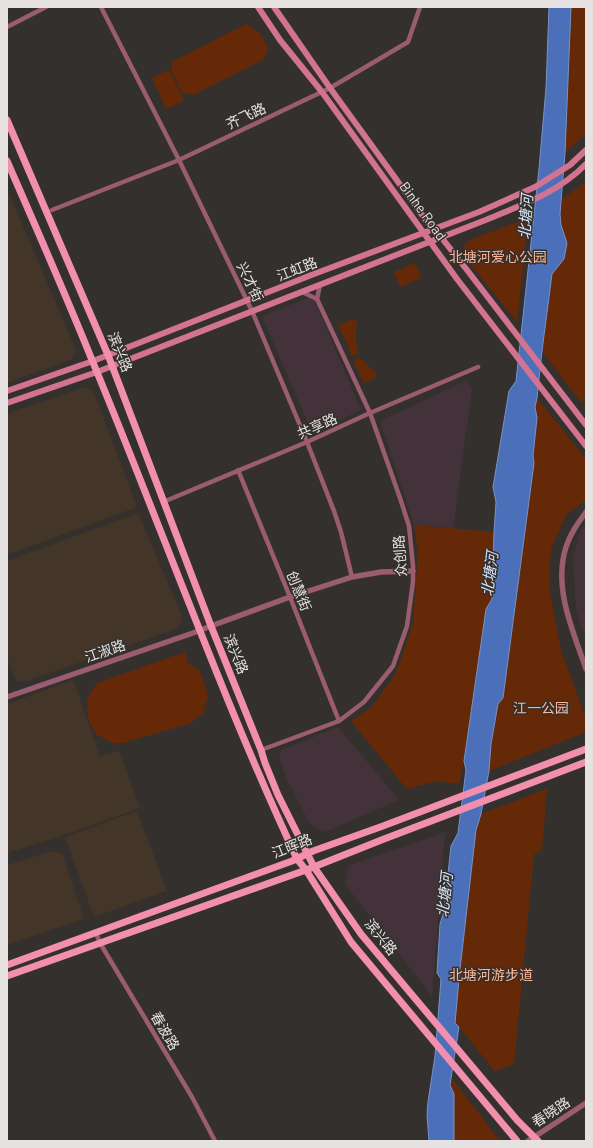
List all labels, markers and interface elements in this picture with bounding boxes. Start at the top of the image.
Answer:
street label: 齐飞路 [223,99,268,132]
street label: Binhe Road [396,178,450,243]
water label: 北塘河 [514,191,536,240]
park label: 北塘河爱心公园 [449,248,547,265]
street label: 江虹路 [274,253,319,284]
street label: 兴才街 [234,259,267,304]
street label: 滨兴路 [105,329,136,374]
street label: 共享路 [294,409,339,442]
street label: 众创路 [390,534,409,578]
water label: 北塘河 [477,547,501,597]
street label: 创慧街 [284,568,315,613]
street label: 滨兴路 [221,631,252,676]
street label: 江淑路 [82,636,127,665]
park label: 江一公园 [513,699,569,716]
street label: 江晖路 [269,830,314,861]
water label: 北塘河 [433,869,456,918]
street label: 滨兴路 [362,915,401,958]
park label: 北塘河游步道 [449,966,533,983]
street label: 春波路 [147,1008,184,1053]
street label: 春晓路 [528,1093,573,1130]

